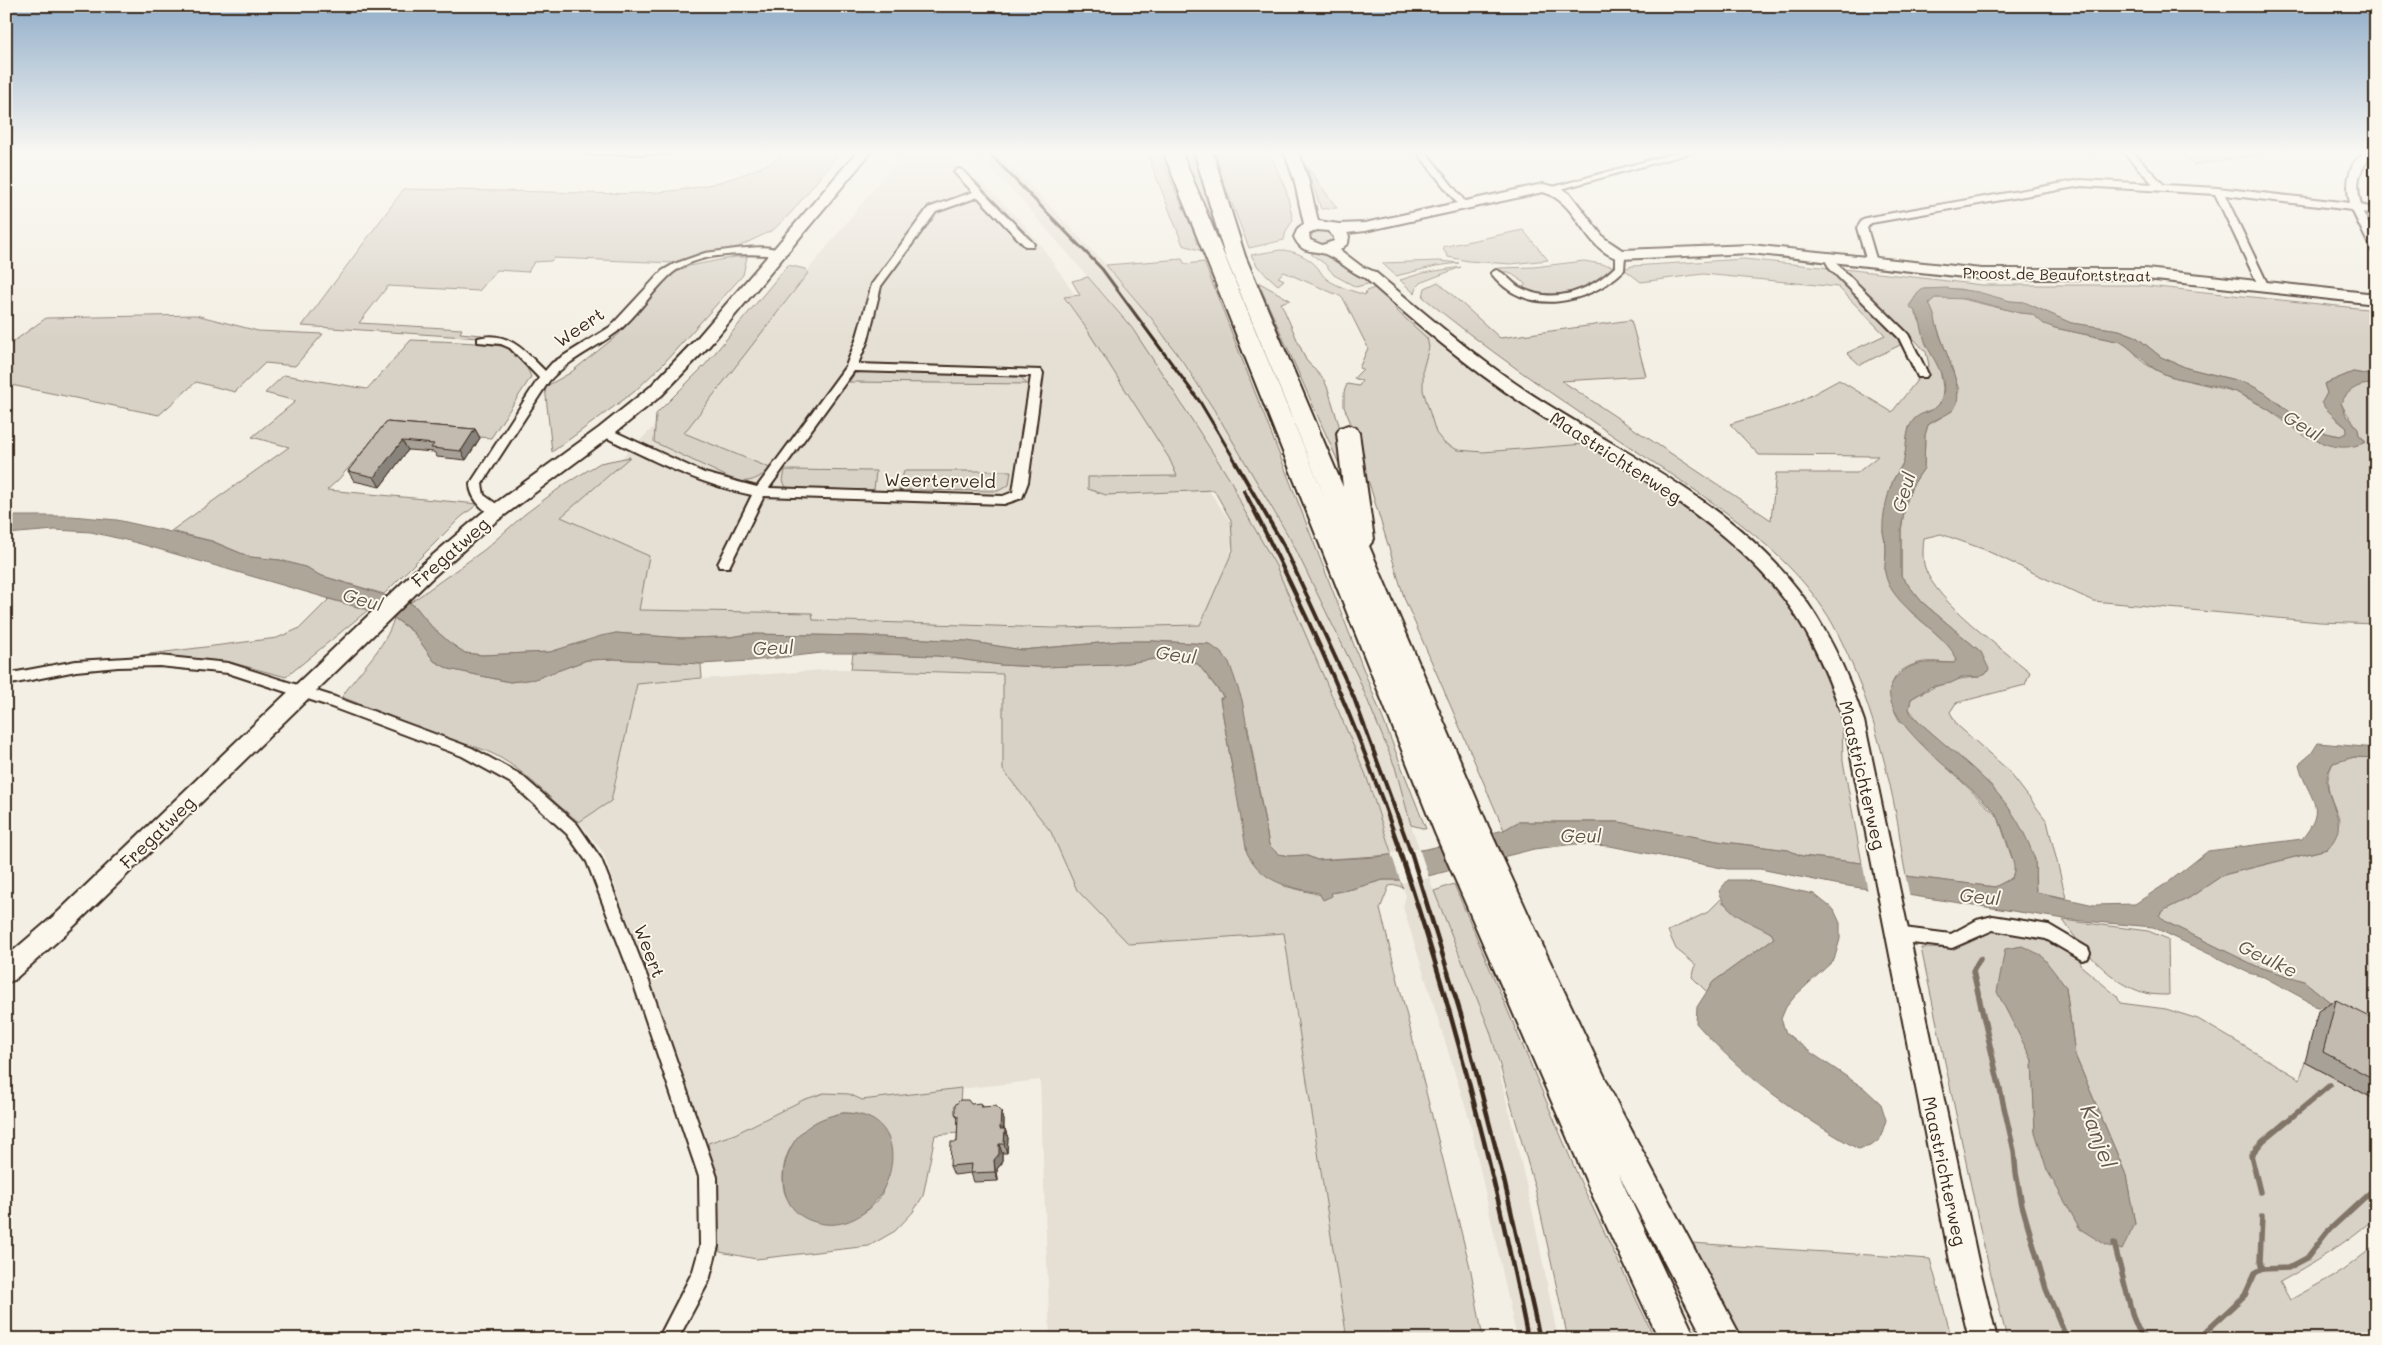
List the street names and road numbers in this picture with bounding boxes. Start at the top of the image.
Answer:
street label: Proost de Beaufortstraat [1963,262,2151,286]
street label: Weert [549,302,609,352]
street label: Maastrichterweg [1546,405,1686,509]
street label: Weerterveld [884,467,996,493]
street label: Fregatweg [406,512,494,592]
street label: Maastrichterweg [1834,698,1892,852]
street label: Fregatweg [114,790,200,874]
street label: Weert [629,921,671,981]
street label: Maastrichterweg [1917,1094,1973,1248]

